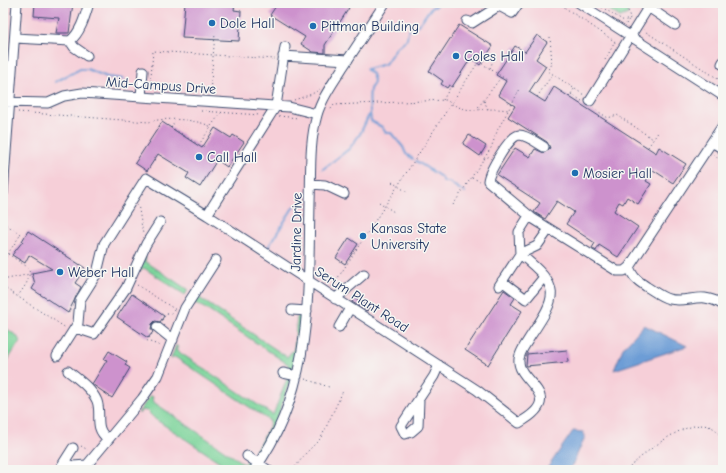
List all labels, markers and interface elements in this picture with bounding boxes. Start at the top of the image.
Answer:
place label: Dole Hall [220,15,274,32]
marker: Dole Hall [207,18,217,28]
place label: Pittman Building [321,18,419,35]
marker: Pittman Building [308,21,318,31]
place label: Coles Hall [464,48,524,65]
marker: Coles Hall [451,51,461,61]
street label: Mid-Campus Drive [105,73,217,98]
place label: Call Hall [207,149,257,166]
marker: Call Hall [194,152,204,162]
place label: Mosier Hall [583,165,652,182]
marker: Mosier Hall [570,168,580,178]
street label: Jardine Drive [287,192,306,272]
place label: Kansas State University [371,220,446,253]
marker: Kansas State University [358,231,368,241]
street label: Serum Plant Road [312,263,412,336]
place label: Weber Hall [68,264,134,281]
marker: Weber Hall [55,267,65,277]

